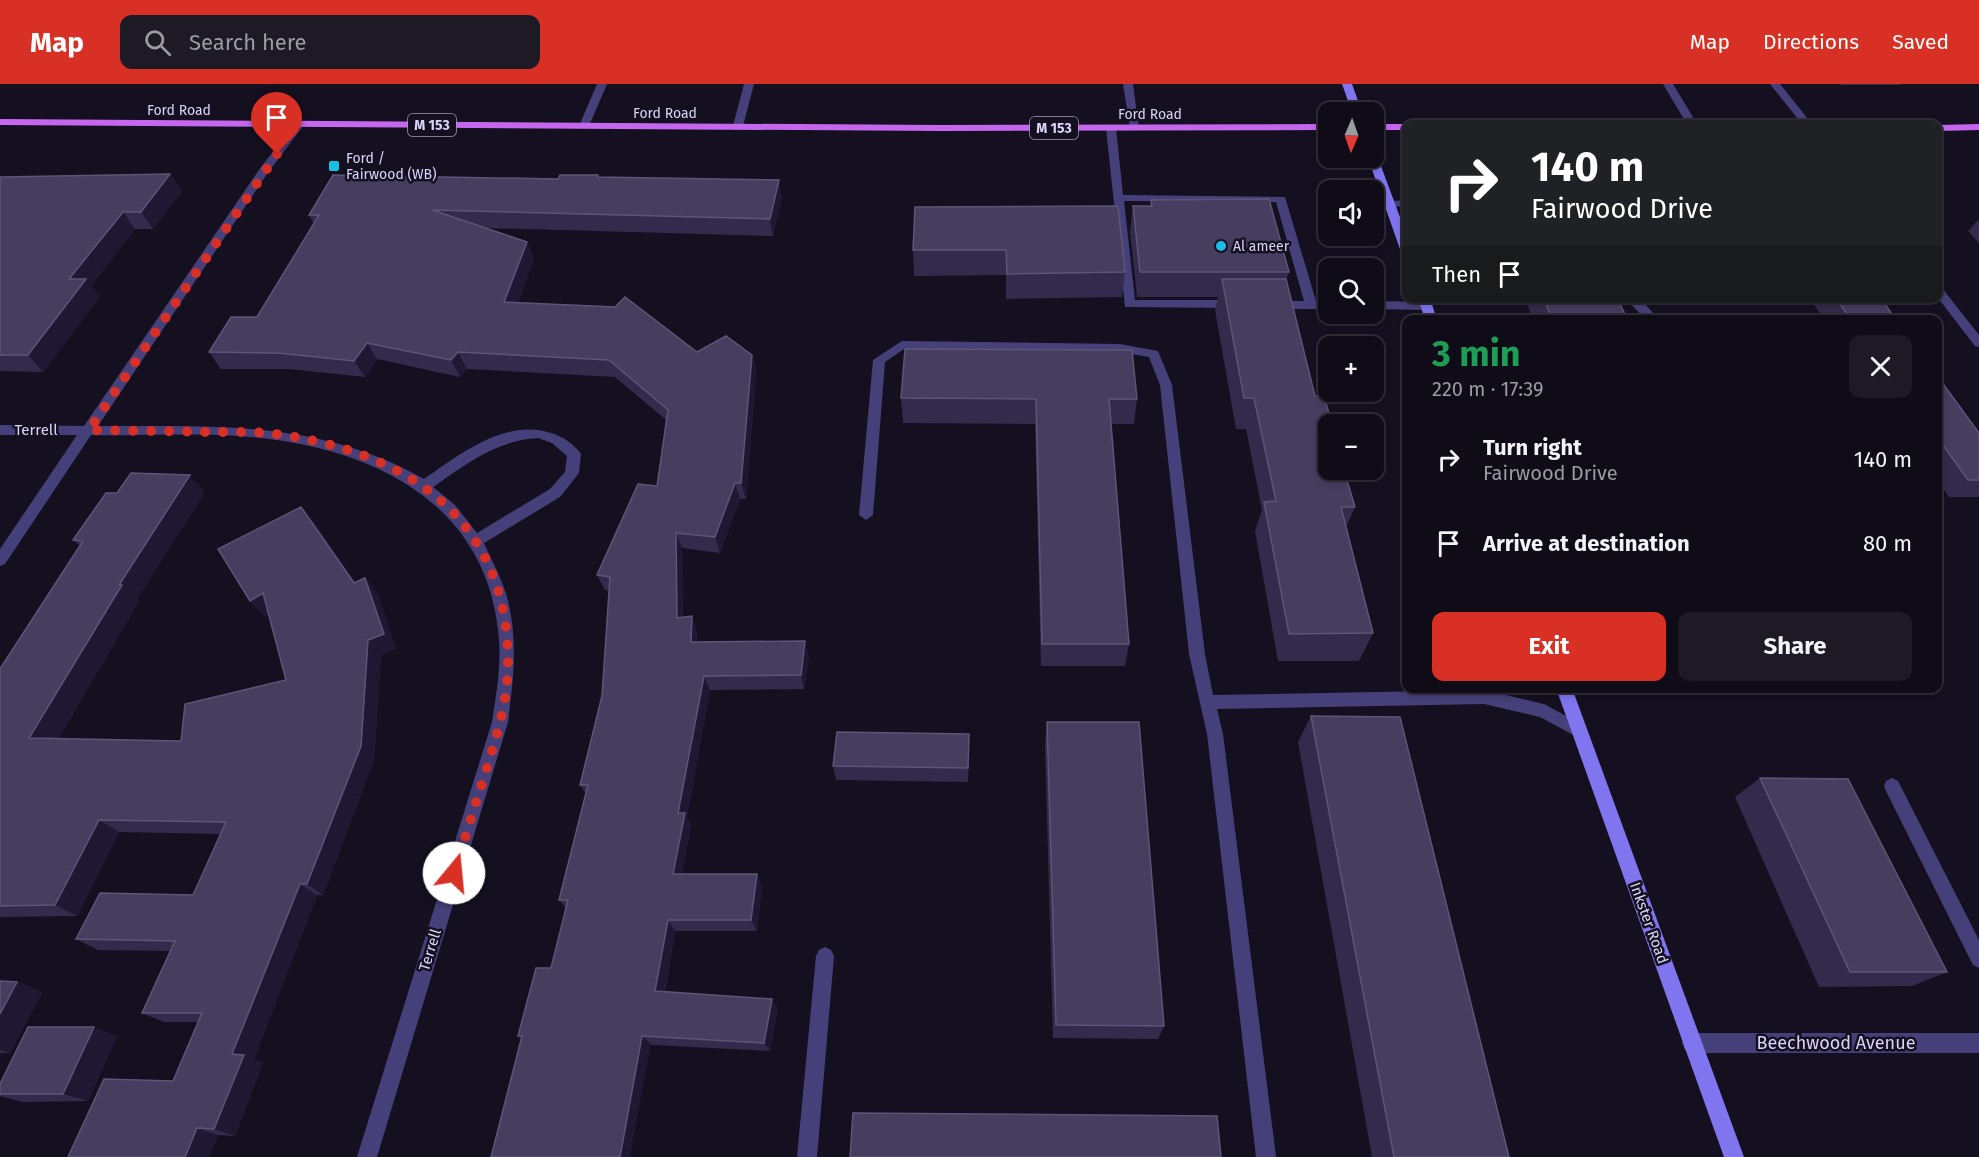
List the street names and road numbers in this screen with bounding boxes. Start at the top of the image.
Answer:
street label: Ford Road [147,102,211,119]
street label: Ford Road [633,105,697,122]
street label: Ford Road [1118,106,1182,123]
road number: M 153 [408,114,456,136]
road number: M 153 [1030,117,1078,139]
street label: Terrell [14,421,58,439]
street label: Inkster Road [1626,880,1672,966]
street label: Terrell [415,926,445,973]
street label: Beechwood Avenue [1757,1032,1915,1054]

